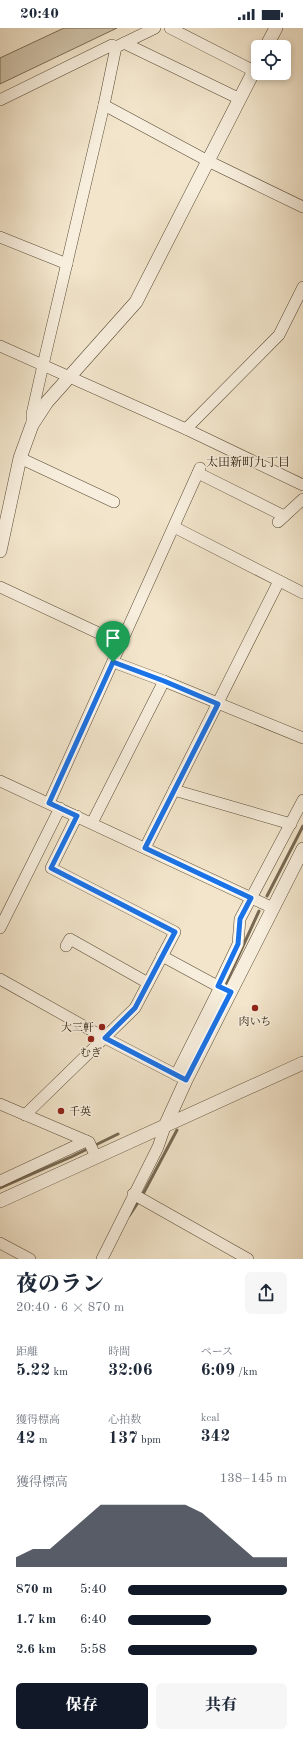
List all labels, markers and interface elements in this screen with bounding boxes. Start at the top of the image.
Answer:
text: 20:40 [20,7,59,22]
map controls [251,40,291,80]
button: locate [251,40,291,80]
district label: 太田新町九丁目 [206,455,290,469]
pin [96,621,130,662]
icon: arrive [102,627,124,649]
marker: 肉いち [250,1003,260,1013]
place label: 肉いち [239,1015,272,1028]
place label: 大三軒 [61,1021,94,1034]
marker: 大三軒 [97,1022,107,1032]
marker: むぎ [86,1034,96,1044]
place label: むぎ [80,1046,102,1059]
place label: 千英 [69,1105,91,1118]
marker: 千英 [56,1106,66,1116]
button: share [245,1272,287,1314]
text: 夜のラン [16,1274,104,1296]
text: 20:40 · 6 × 870 m [16,1301,124,1314]
text: 距離 [16,1347,38,1358]
text: 時間 [108,1347,130,1358]
text: ペース [201,1347,233,1358]
text: 5.22 [16,1362,50,1379]
text: 32:06 [108,1362,153,1379]
text: 6:09 [201,1362,235,1379]
text: km [50,1367,68,1378]
text: /km [235,1367,257,1378]
text: kcal [201,1413,220,1424]
text: 獲得標高 [16,1415,60,1426]
text: 心拍数 [108,1415,141,1426]
text: 342 [201,1428,230,1445]
text: 42 [16,1430,36,1447]
text: 137 [108,1430,138,1447]
text: m [36,1435,48,1446]
text: bpm [138,1435,161,1446]
text: 138–145 m [220,1472,287,1485]
text: 獲得標高 [16,1476,68,1489]
text: 870 m [16,1583,53,1596]
text: 5:40 [80,1583,106,1596]
text: 1.7 km [16,1613,56,1626]
text: 6:40 [80,1613,106,1626]
text: 2.6 km [16,1643,56,1656]
text: 5:58 [80,1643,106,1656]
button: 保存 [16,1683,148,1729]
button: 共有 [156,1683,287,1729]

